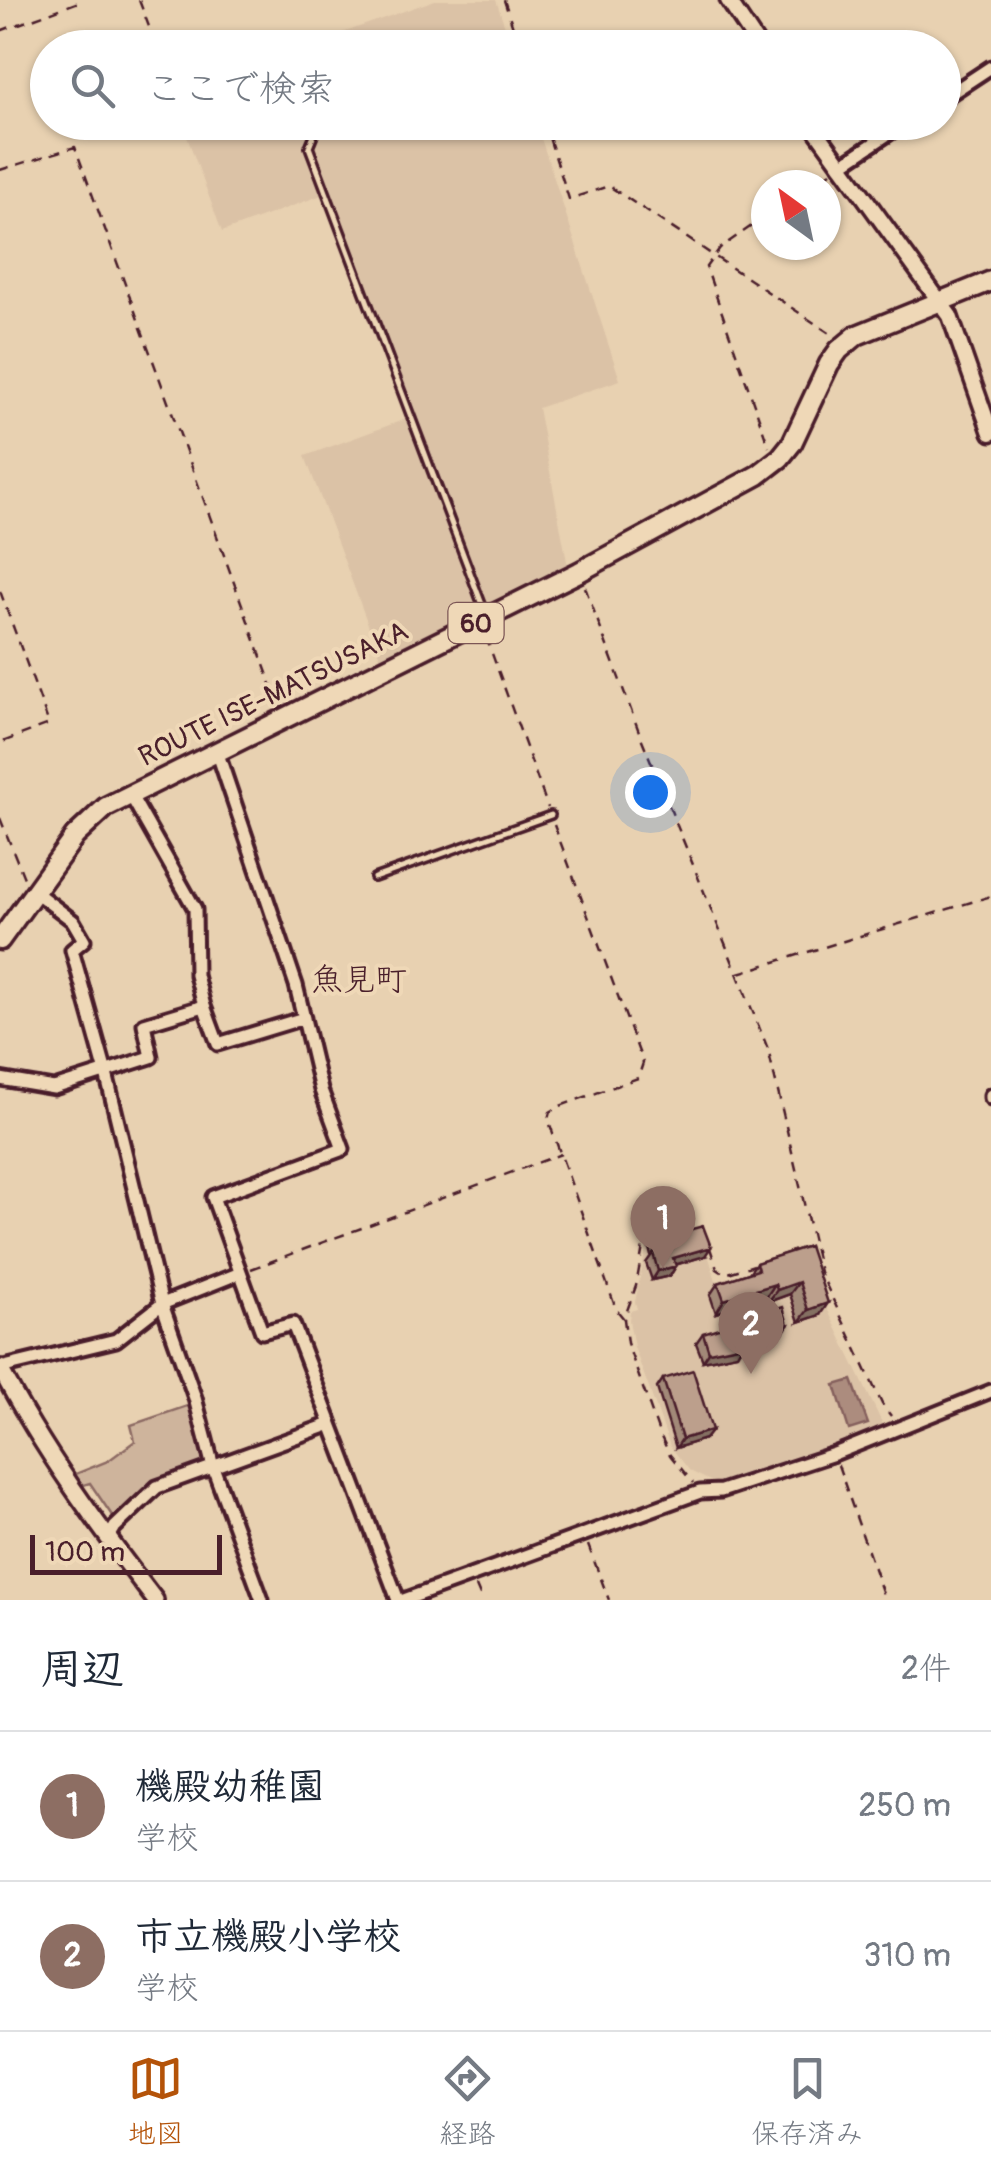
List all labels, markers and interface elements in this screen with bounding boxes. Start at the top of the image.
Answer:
search box [30,30,961,140]
icon: search [65,58,120,113]
text: ここで検索 [145,65,335,113]
north arrow [751,170,841,260]
road number: 60 [448,603,504,643]
street label: ROUTE ISE-MATSUSAKA [133,614,414,775]
your location [625,767,676,818]
district label: 魚見町 [311,960,407,1000]
pin: 1 [630,1186,696,1268]
pin: 2 [718,1292,784,1374]
scale bar [30,1530,222,1574]
text: 100 m [45,1535,125,1570]
text: 周辺 [40,1644,124,1696]
text: 2件 [901,1649,951,1689]
text: 機殿幼稚園 [135,1763,325,1811]
text: 1 [66,1786,79,1826]
text: 250 m [859,1786,951,1826]
text: 学校 [135,1818,199,1858]
text: 市立機殿小学校 [135,1913,401,1961]
text: 2 [64,1936,81,1976]
text: 310 m [863,1936,951,1976]
text: 学校 [135,1968,199,2008]
tab: 地図 [128,2051,184,2152]
tab: 経路 [439,2051,495,2152]
tab: 保存済み [751,2051,863,2152]

